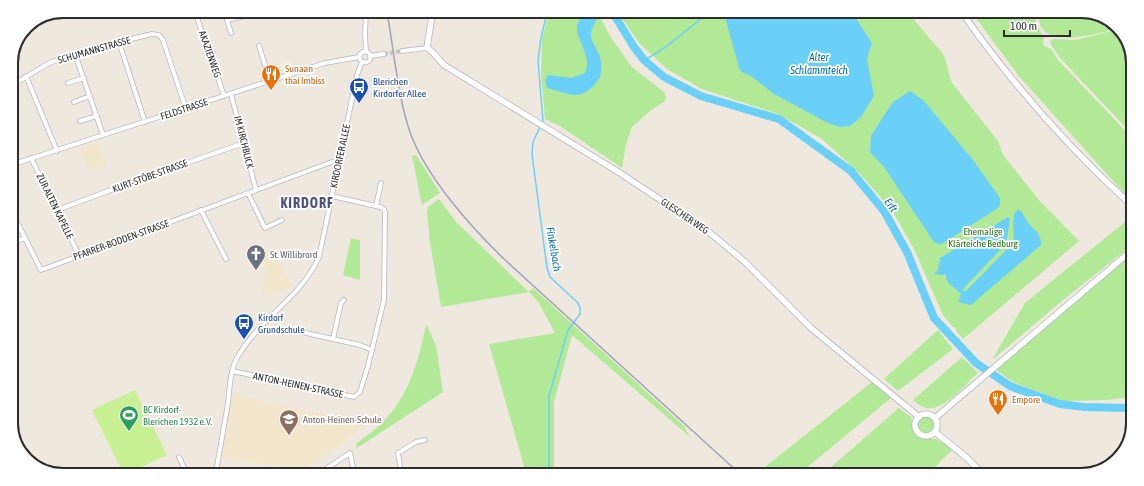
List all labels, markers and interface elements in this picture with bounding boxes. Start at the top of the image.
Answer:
scale bar [1004,12,1070,38]
text: 100 m [1010,19,1037,33]
street label: AKAZIENWEG [197,29,223,79]
street label: SCHUMANNSTRASSE [56,34,132,66]
water label: Alter Schlammteich [789,51,849,76]
restaurant icon: Sunaan thai Imbiss [260,63,282,91]
place label: Sunaan thai Imbiss [285,63,325,86]
bus stop icon: Blerichen Kirdorfer Allee [348,76,370,104]
place label: Blerichen Kirdorfer Allee [373,76,427,99]
street label: FELDSTRASSE [159,96,210,122]
street label: IM KIRCHBLICK [232,115,256,170]
street label: KIRDORFER ALLEE [328,122,352,189]
street label: KURT-STÖBE-STRASSE [111,157,190,195]
street label: ZUR ALTEN KAPELLE [34,171,76,241]
district label: KIRDORF [280,195,334,211]
street label: GLESCHER WEG [659,196,711,236]
water label: Erft [882,196,900,215]
street label: PFARRER-BODDEN-STRASSE [72,217,171,262]
water label: Finkelbach [544,226,564,273]
park label: Ehemalige Klärteiche Bedburg [948,226,1019,249]
church icon: St. Willibrord [245,243,267,271]
place label: St. Willibrord [270,249,318,260]
bus stop icon: Kirdorf Grundschule [233,312,255,340]
place label: Kirdorf Grundschule [258,312,305,335]
street label: ANTON-HEINEN-STRASSE [252,370,345,400]
restaurant icon: Empore [987,388,1009,416]
place label: Empore [1012,394,1041,405]
sports icon: BC Kirdorf- Blerichen 1932 e.V. [118,404,140,432]
place label: BC Kirdorf- Blerichen 1932 e.V. [143,404,212,427]
school or university icon: Anton-Heinen-Schule [278,408,300,436]
place label: Anton-Heinen-Schule [303,414,382,425]

